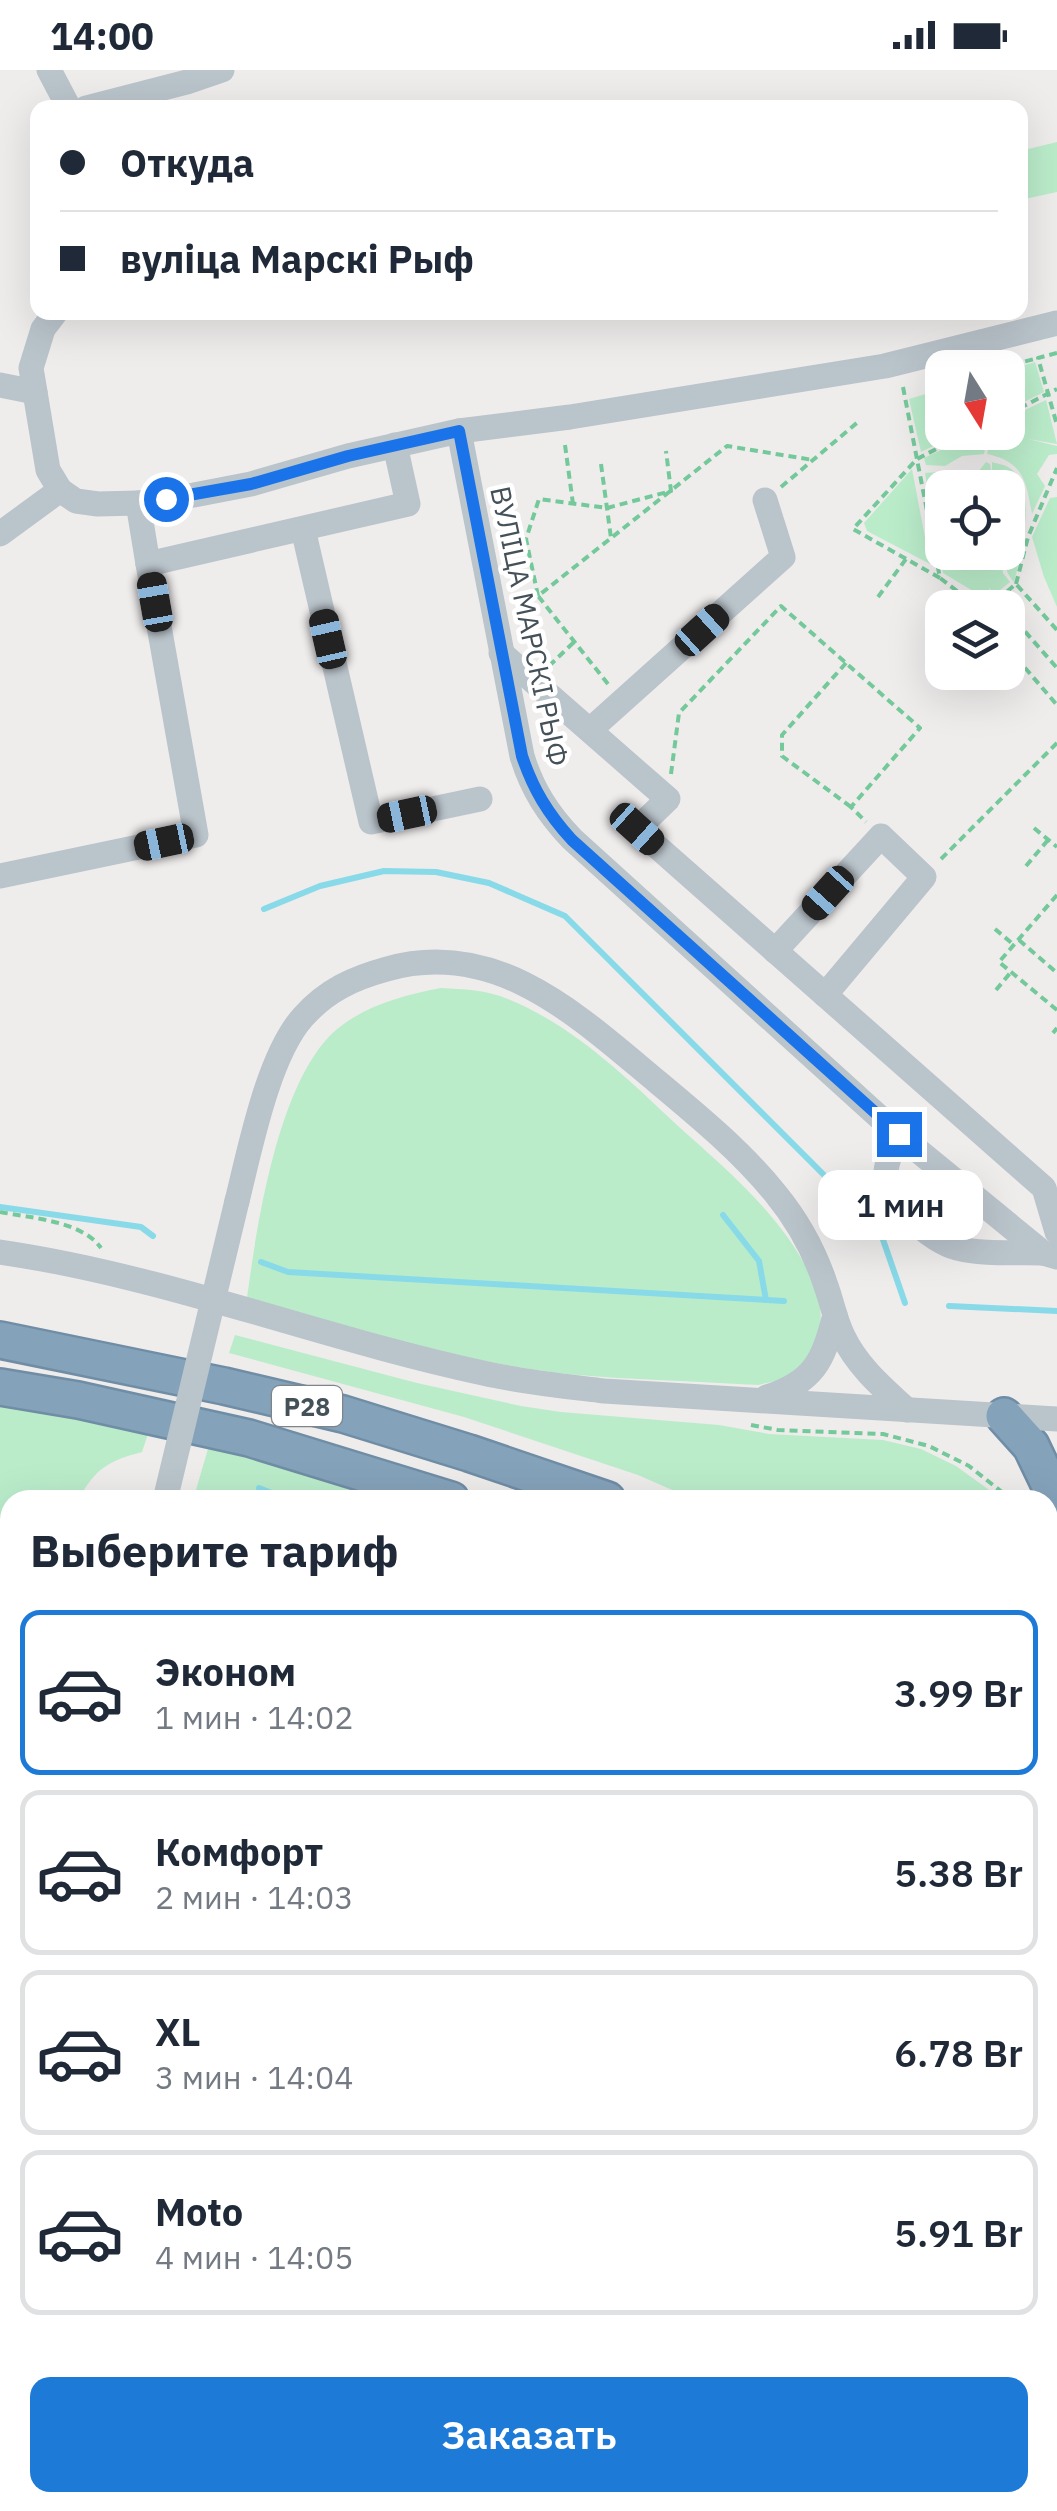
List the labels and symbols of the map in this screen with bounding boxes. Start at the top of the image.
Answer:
north arrow [925,350,1025,450]
route start [144,477,189,522]
street label: ВУЛІЦА МАРСКІ РЫФ [482,483,578,769]
car [135,570,175,634]
car [670,599,734,661]
car [307,606,349,672]
car [375,793,439,835]
car [605,798,669,860]
car [132,821,196,863]
car [797,861,859,925]
route end [877,1112,922,1157]
callout: 1 мин [816,1169,982,1239]
road number: Р28 [272,1386,342,1426]

